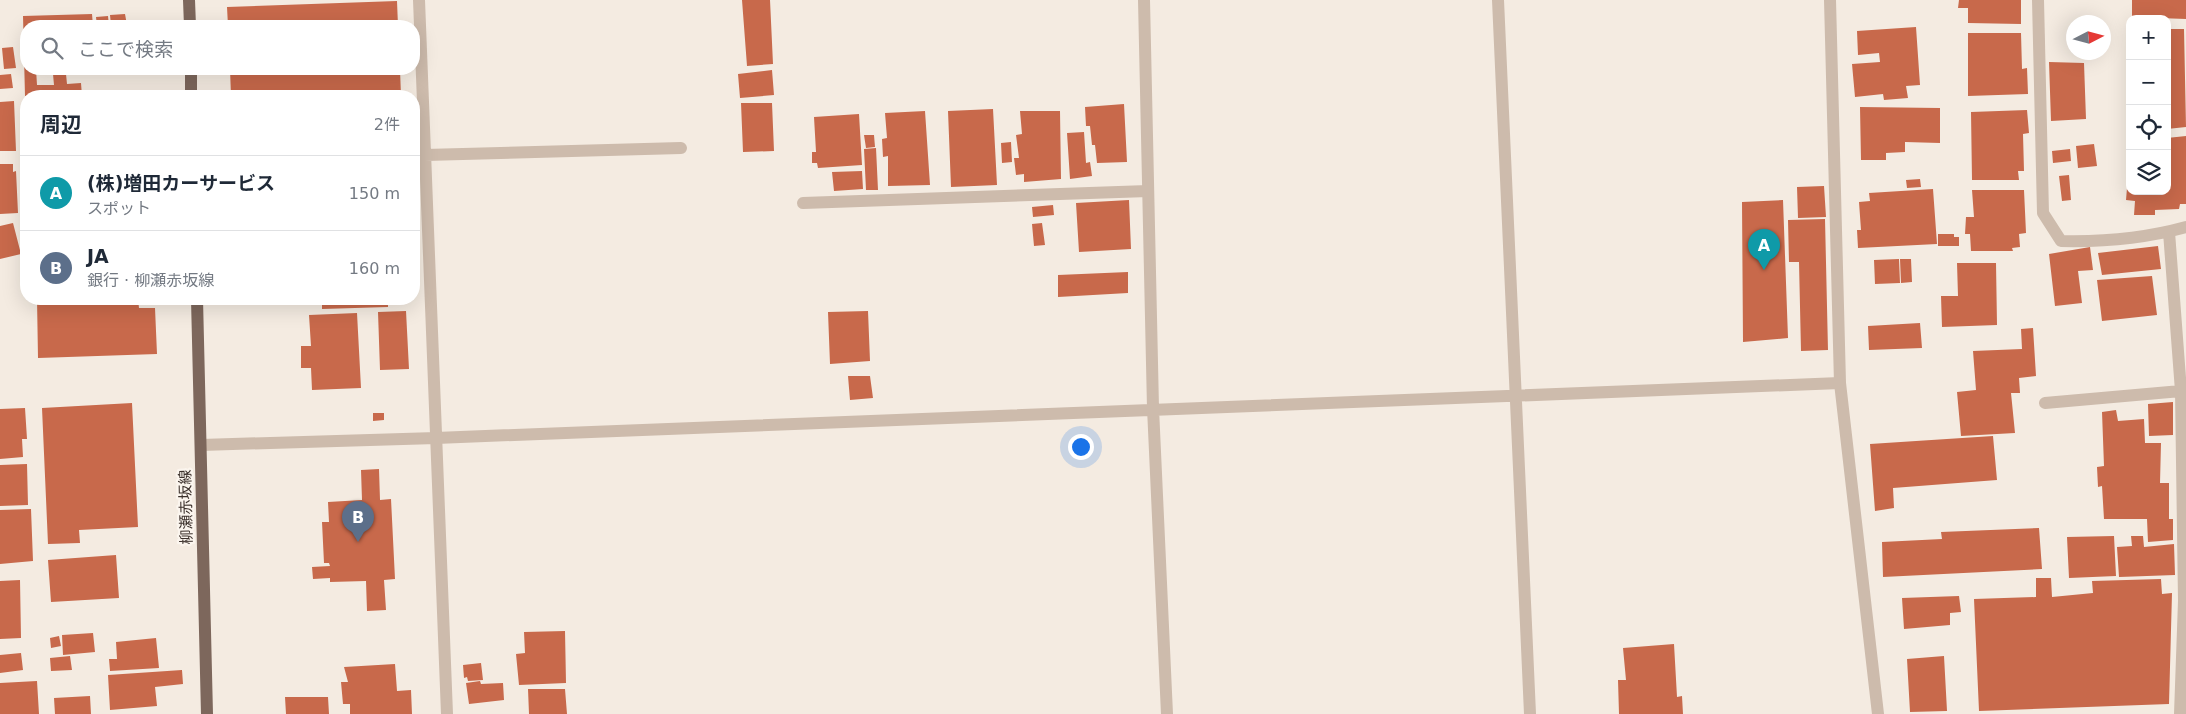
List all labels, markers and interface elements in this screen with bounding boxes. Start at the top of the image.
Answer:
north arrow [2066,15,2111,60]
map controls [2126,15,2171,195]
button: + [2126,15,2171,60]
search box [20,20,420,75]
icon: search [38,34,66,62]
text: ここで検索 [78,38,173,60]
button: − [2126,60,2171,105]
button: locate [2126,105,2171,150]
text: 周辺 [40,113,82,137]
text: 2件 [374,115,400,134]
button: layers [2126,150,2171,195]
text: (株)増田カーサービス [87,172,275,194]
text: A [50,184,62,203]
text: 150 m [349,184,400,203]
text: スポット [87,199,151,218]
pin: A [1748,229,1780,270]
text: JA [87,245,109,267]
text: B [50,259,62,278]
text: 160 m [349,259,400,278]
text: 銀行 · 柳瀬赤坂線 [87,271,214,290]
your location [1068,434,1094,460]
street label: 柳瀬赤坂線 [176,469,196,545]
pin: B [342,501,374,542]

